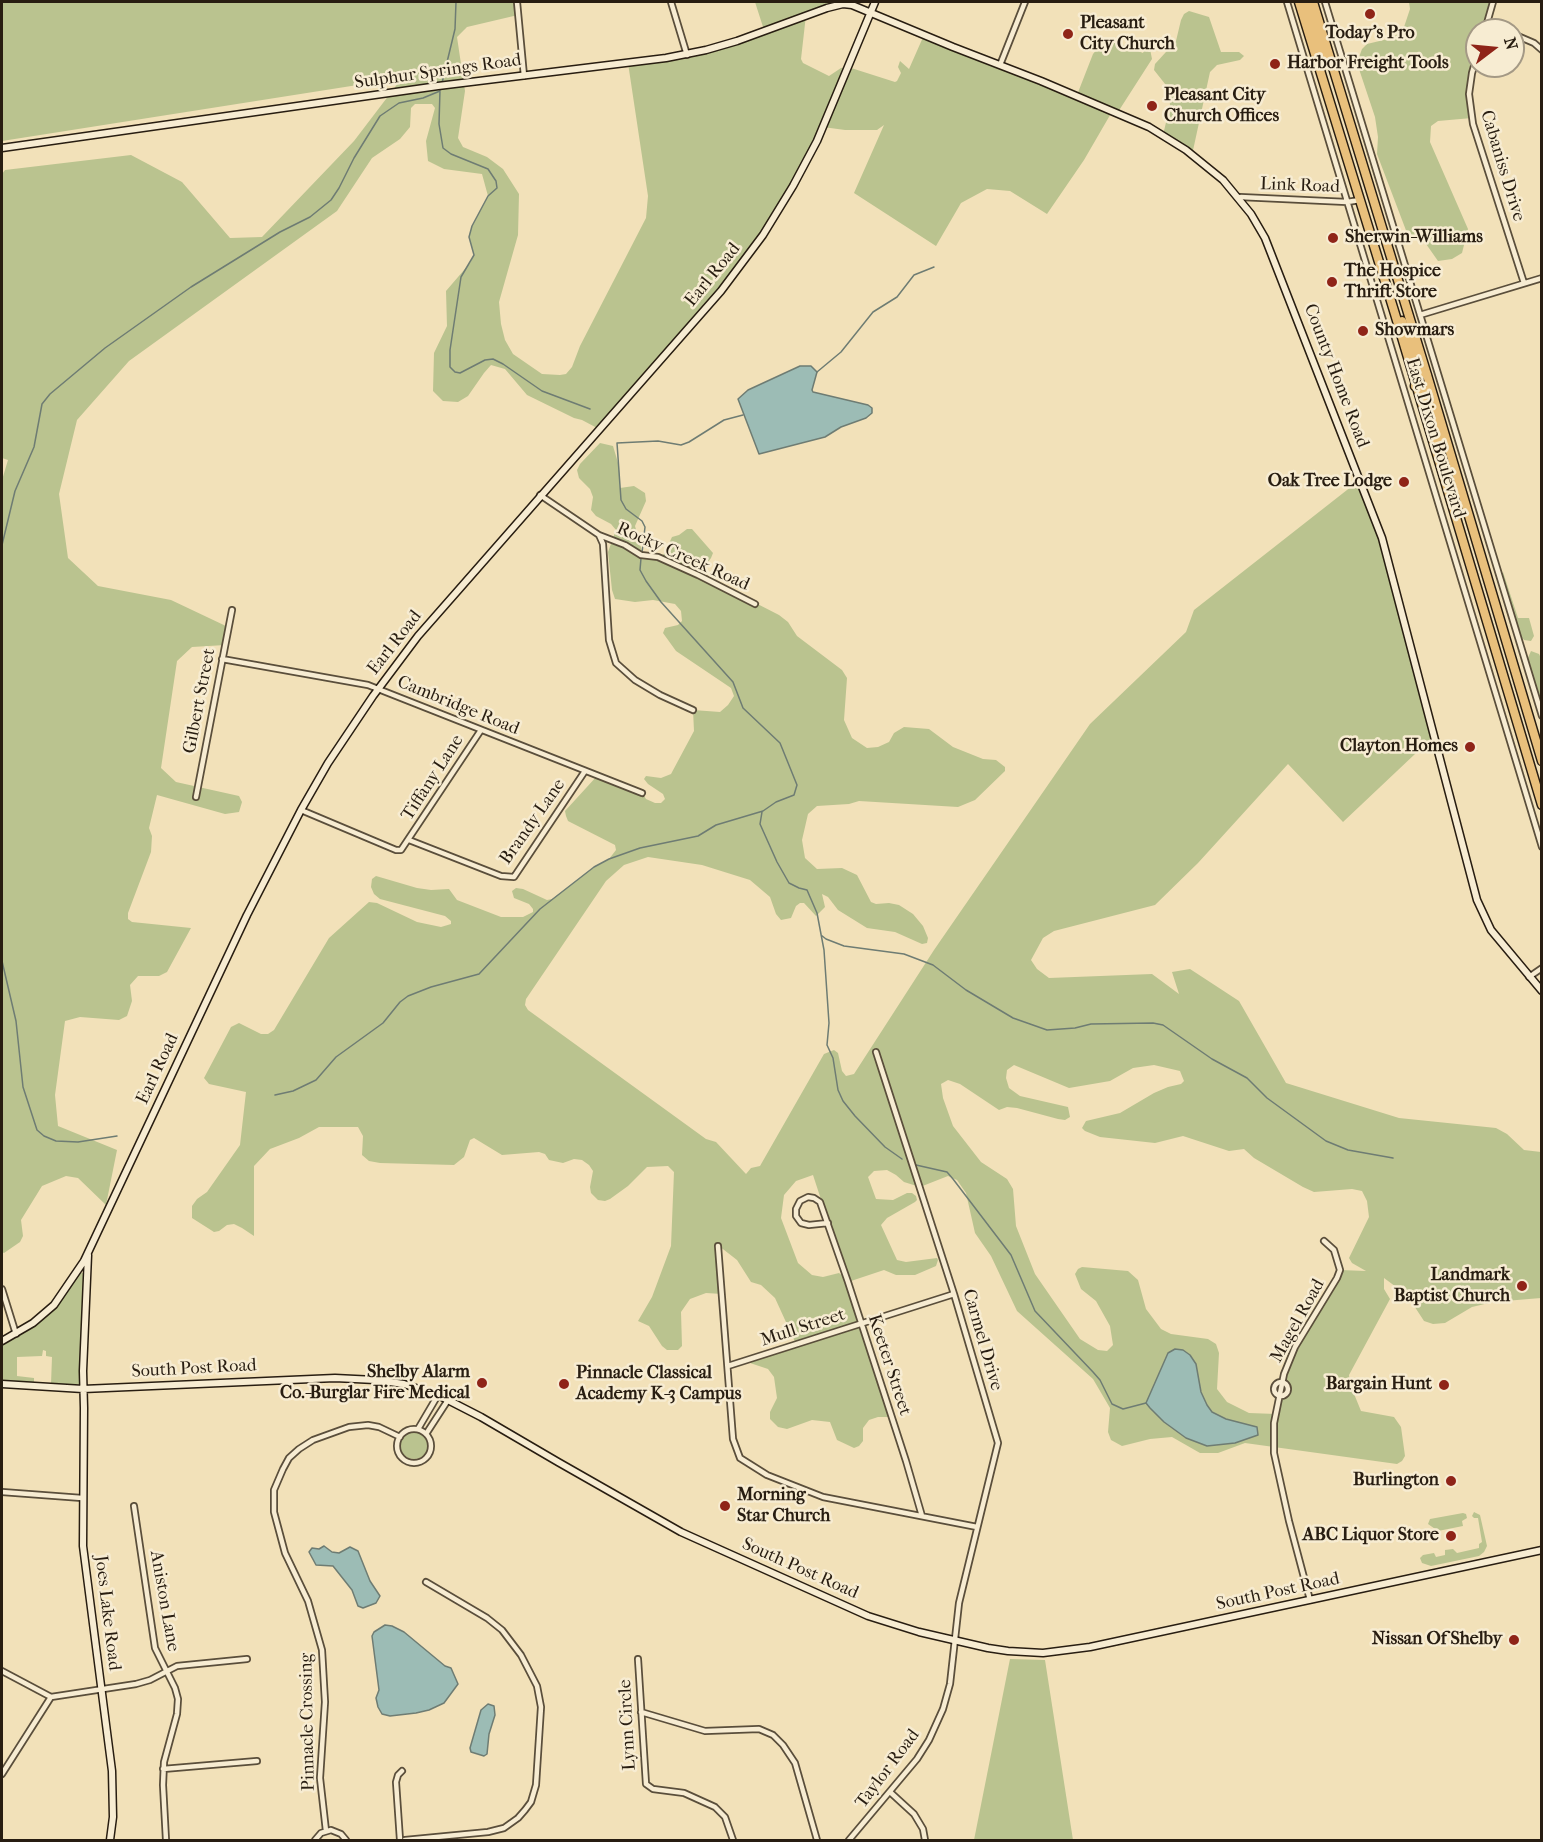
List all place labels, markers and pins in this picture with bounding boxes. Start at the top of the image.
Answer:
marker: Today's Pro [1363,7,1377,21]
place label: Pleasant City Church [1080,13,1175,56]
place label: Today's Pro [1325,23,1415,45]
marker: Pleasant City Church [1061,27,1075,41]
place label: Harbor Freight Tools [1287,53,1449,75]
marker: Harbor Freight Tools [1268,57,1282,71]
place label: Pleasant City Church Offices [1164,85,1279,128]
marker: Pleasant City Church Offices [1145,99,1159,113]
place label: Sherwin-Williams [1345,227,1483,249]
marker: Sherwin-Williams [1326,231,1340,245]
place label: The Hospice Thrift Store [1344,261,1441,304]
marker: The Hospice Thrift Store [1325,275,1339,289]
place label: Showmars [1375,320,1454,342]
marker: Showmars [1356,324,1370,338]
place label: Oak Tree Lodge [1268,471,1392,493]
marker: Oak Tree Lodge [1397,475,1411,489]
place label: Clayton Homes [1340,736,1458,758]
marker: Clayton Homes [1463,740,1477,754]
place label: Landmark Baptist Church [1394,1265,1510,1308]
marker: Landmark Baptist Church [1515,1279,1529,1293]
place label: Shelby Alarm Co.-Burglar Fire Medical [280,1362,470,1404]
place label: Pinnacle Classical Academy K-3 Campus [576,1363,741,1406]
place label: Bargain Hunt [1326,1374,1432,1396]
marker: Shelby Alarm Co.-Burglar Fire Medical [475,1376,489,1390]
marker: Pinnacle Classical Academy K-3 Campus [557,1377,571,1391]
marker: Bargain Hunt [1437,1378,1451,1392]
place label: Burlington [1353,1470,1439,1492]
marker: Burlington [1444,1474,1458,1488]
place label: Morning Star Church [737,1485,830,1528]
marker: Morning Star Church [718,1499,732,1513]
place label: ABC Liquor Store [1303,1525,1439,1547]
marker: ABC Liquor Store [1444,1529,1458,1543]
place label: Nissan Of Shelby [1372,1629,1502,1651]
marker: Nissan Of Shelby [1507,1633,1521,1647]

